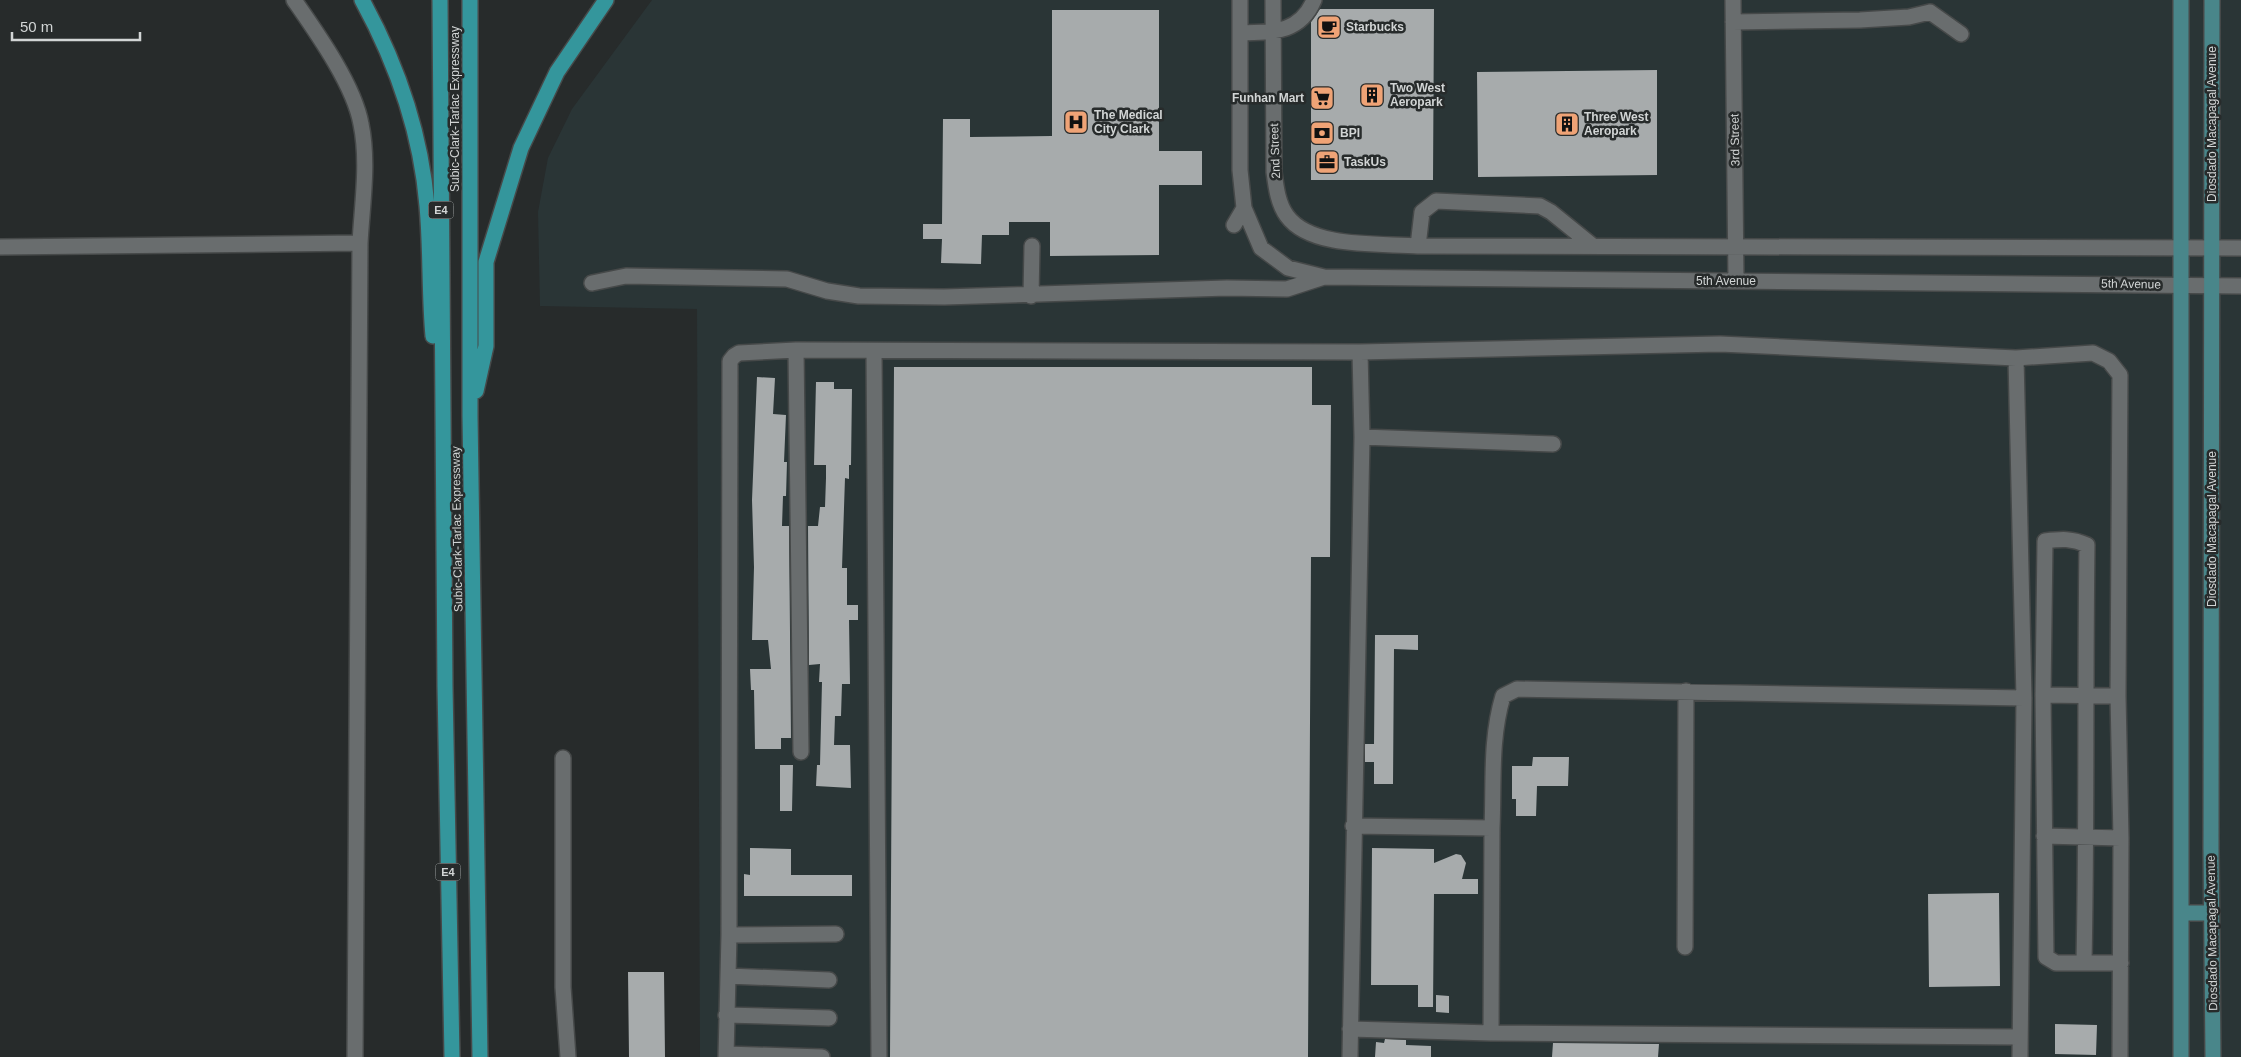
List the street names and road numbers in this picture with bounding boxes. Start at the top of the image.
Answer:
street label: Subic-Clark-Tarlac Expressway [448,26,462,192]
street label: Diosdado Macapagal Avenue [2205,46,2219,202]
street label: 3rd Street [1728,113,1742,166]
street label: 2nd Street [1267,122,1283,179]
road number: E4 [428,202,454,218]
street label: 5th Avenue [1696,274,1756,288]
street label: 5th Avenue [2101,276,2161,292]
street label: Subic-Clark-Tarlac Expressway [449,446,465,612]
street label: Diosdado Macapagal Avenue [2205,451,2219,607]
street label: Diosdado Macapagal Avenue [2204,855,2220,1011]
road number: E4 [436,864,460,880]

